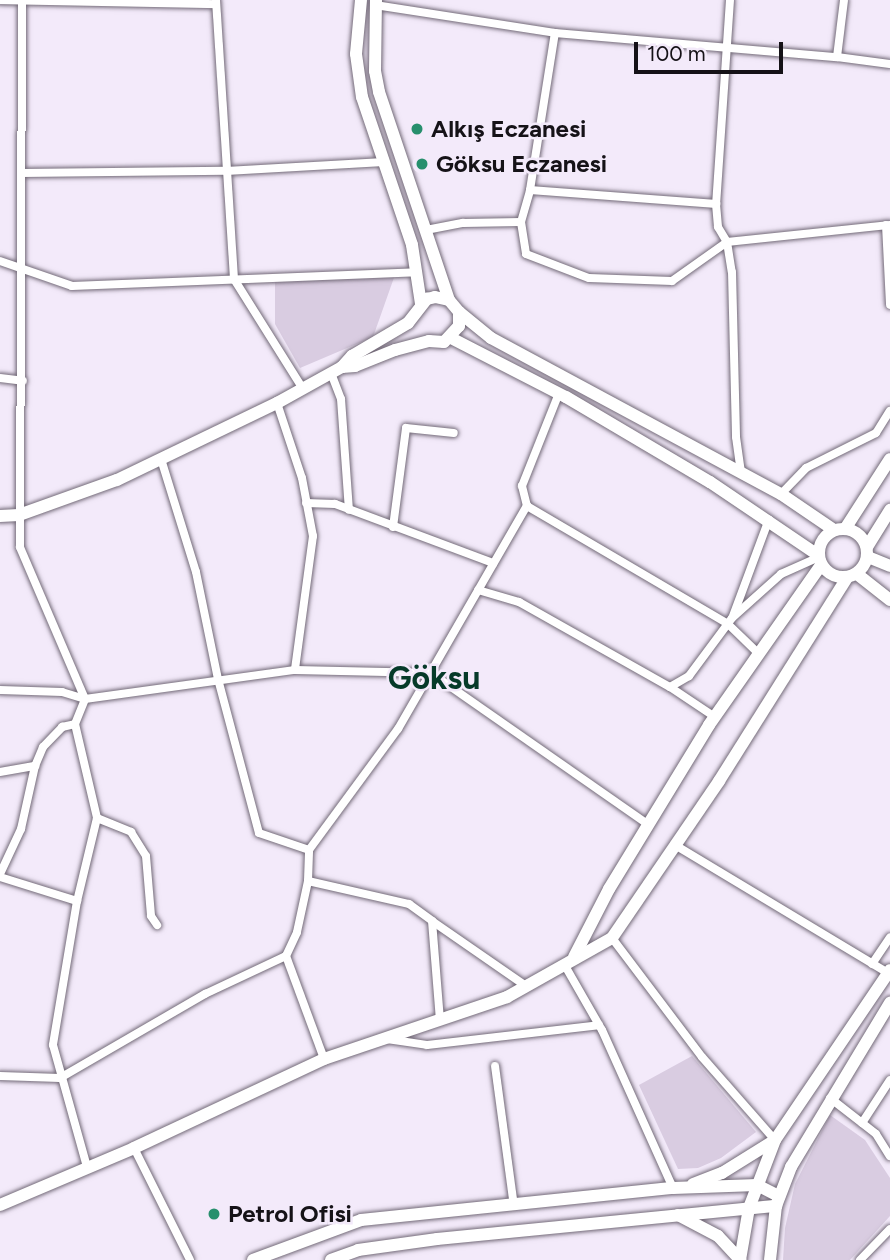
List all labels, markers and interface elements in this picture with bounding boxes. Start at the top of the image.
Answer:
scale bar [638,28,787,72]
text: 100 m [647,41,706,66]
place label: Alkış Eczanesi [431,115,586,143]
marker: Alkış Eczanesi [409,121,425,137]
place label: Göksu Eczanesi [436,150,607,178]
marker: Göksu Eczanesi [414,156,430,172]
district label: Göksu [388,659,480,697]
place label: Petrol Ofisi [228,1200,352,1228]
marker: Petrol Ofisi [206,1206,222,1222]

